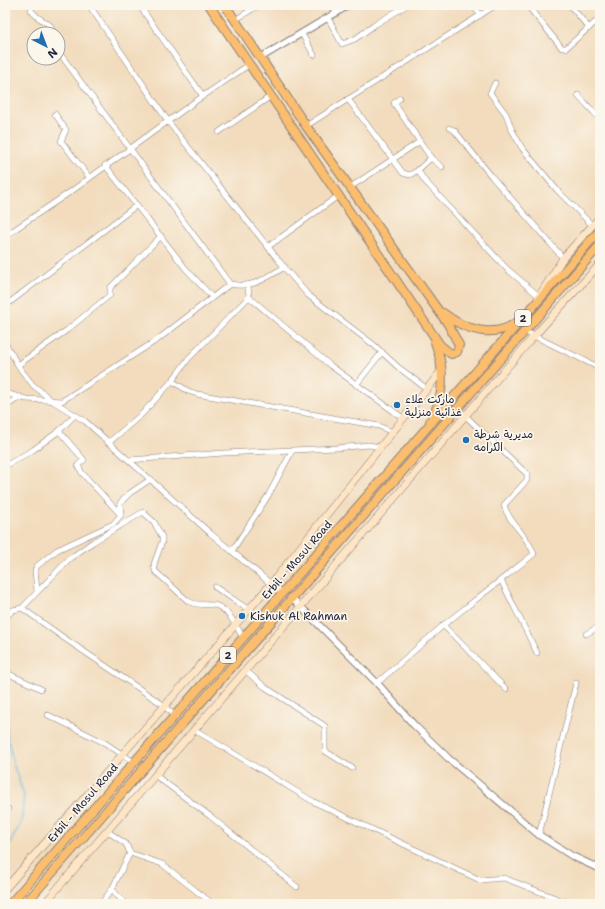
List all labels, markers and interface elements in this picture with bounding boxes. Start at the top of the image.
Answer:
north arrow [26,26,66,66]
text: N [44,45,61,62]
road number: 2 [515,310,531,326]
place label: ماركت علاء غذائية منزلية [405,392,462,420]
marker: ماركت علاء غذائية منزلية [392,400,402,410]
place label: مديرية شرطة الكرامه [474,427,533,455]
marker: مديرية شرطة الكرامه [461,435,471,445]
street label: Erbil - Mosul Road [258,517,336,603]
place label: Kishuk Al Rahman [250,609,347,624]
marker: Kishuk Al Rahman [237,611,247,621]
road number: 2 [220,647,236,663]
street label: Erbil - Mosul Road [44,760,122,846]

